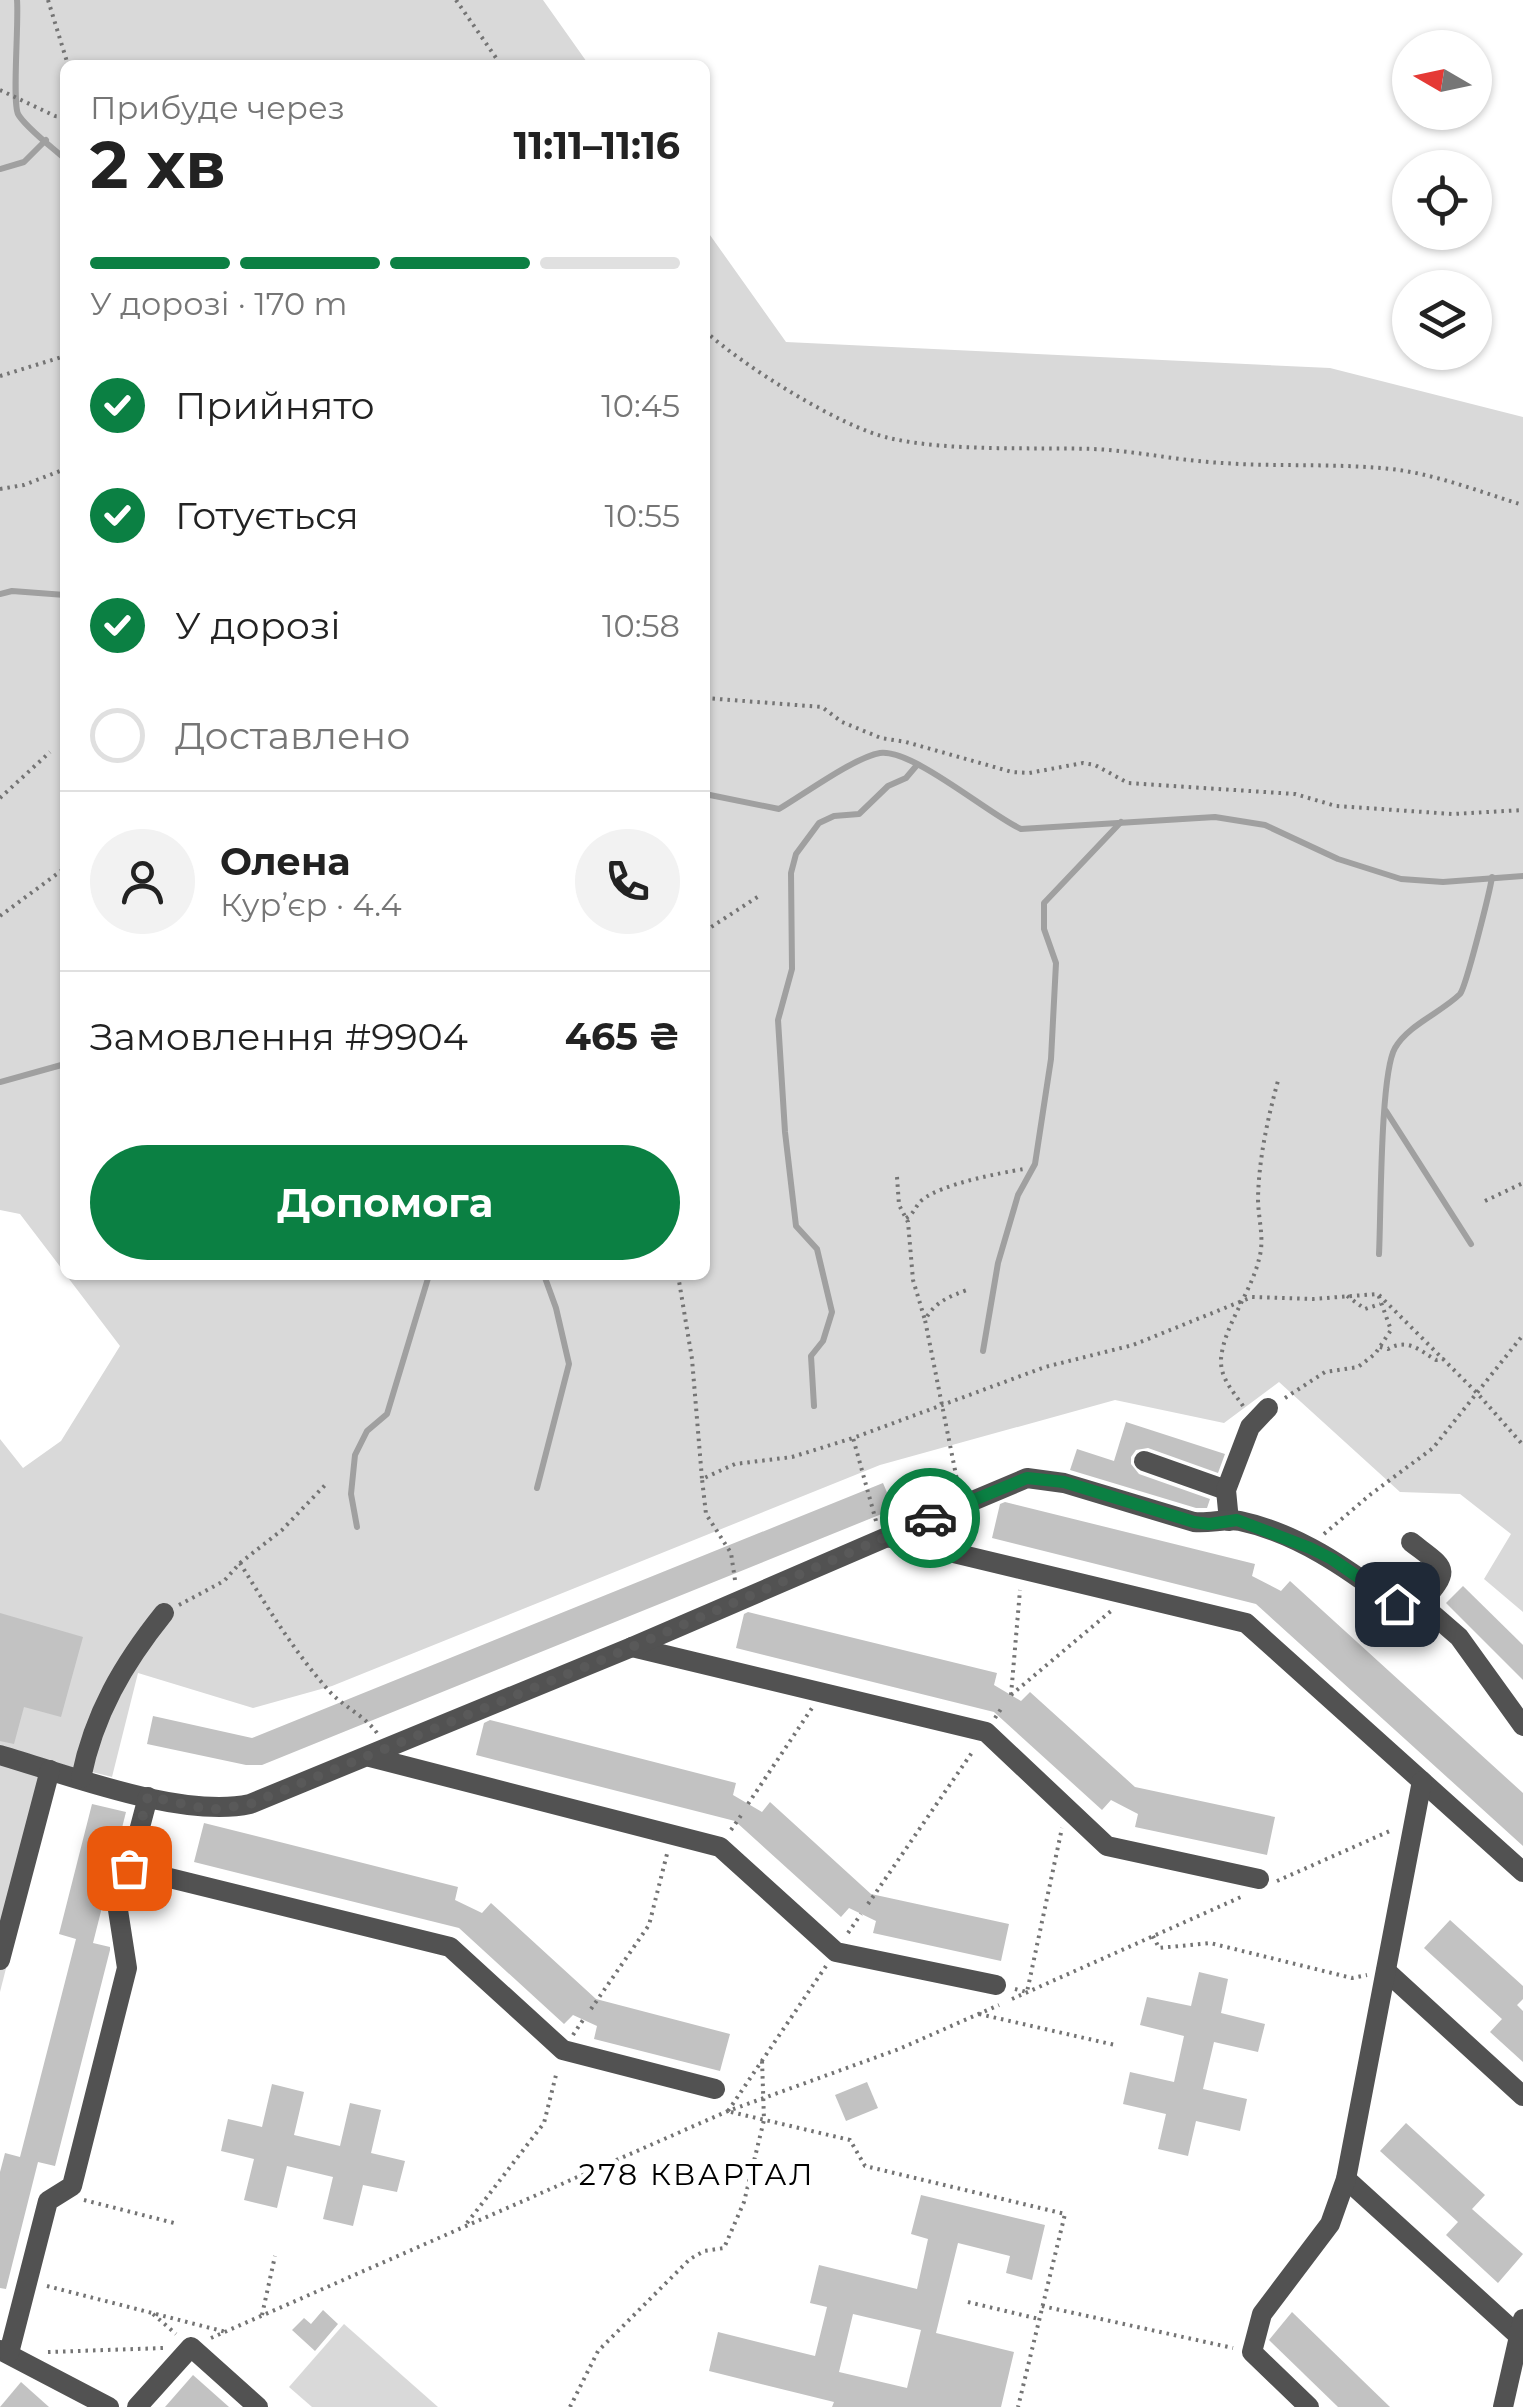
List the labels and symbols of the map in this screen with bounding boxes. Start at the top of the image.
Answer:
north arrow [1392,30,1492,130]
courier [880,1468,980,1568]
pin [1355,1562,1440,1647]
pin [87,1826,172,1911]
district label: 278 КВАРТАЛ [579,2156,815,2193]

